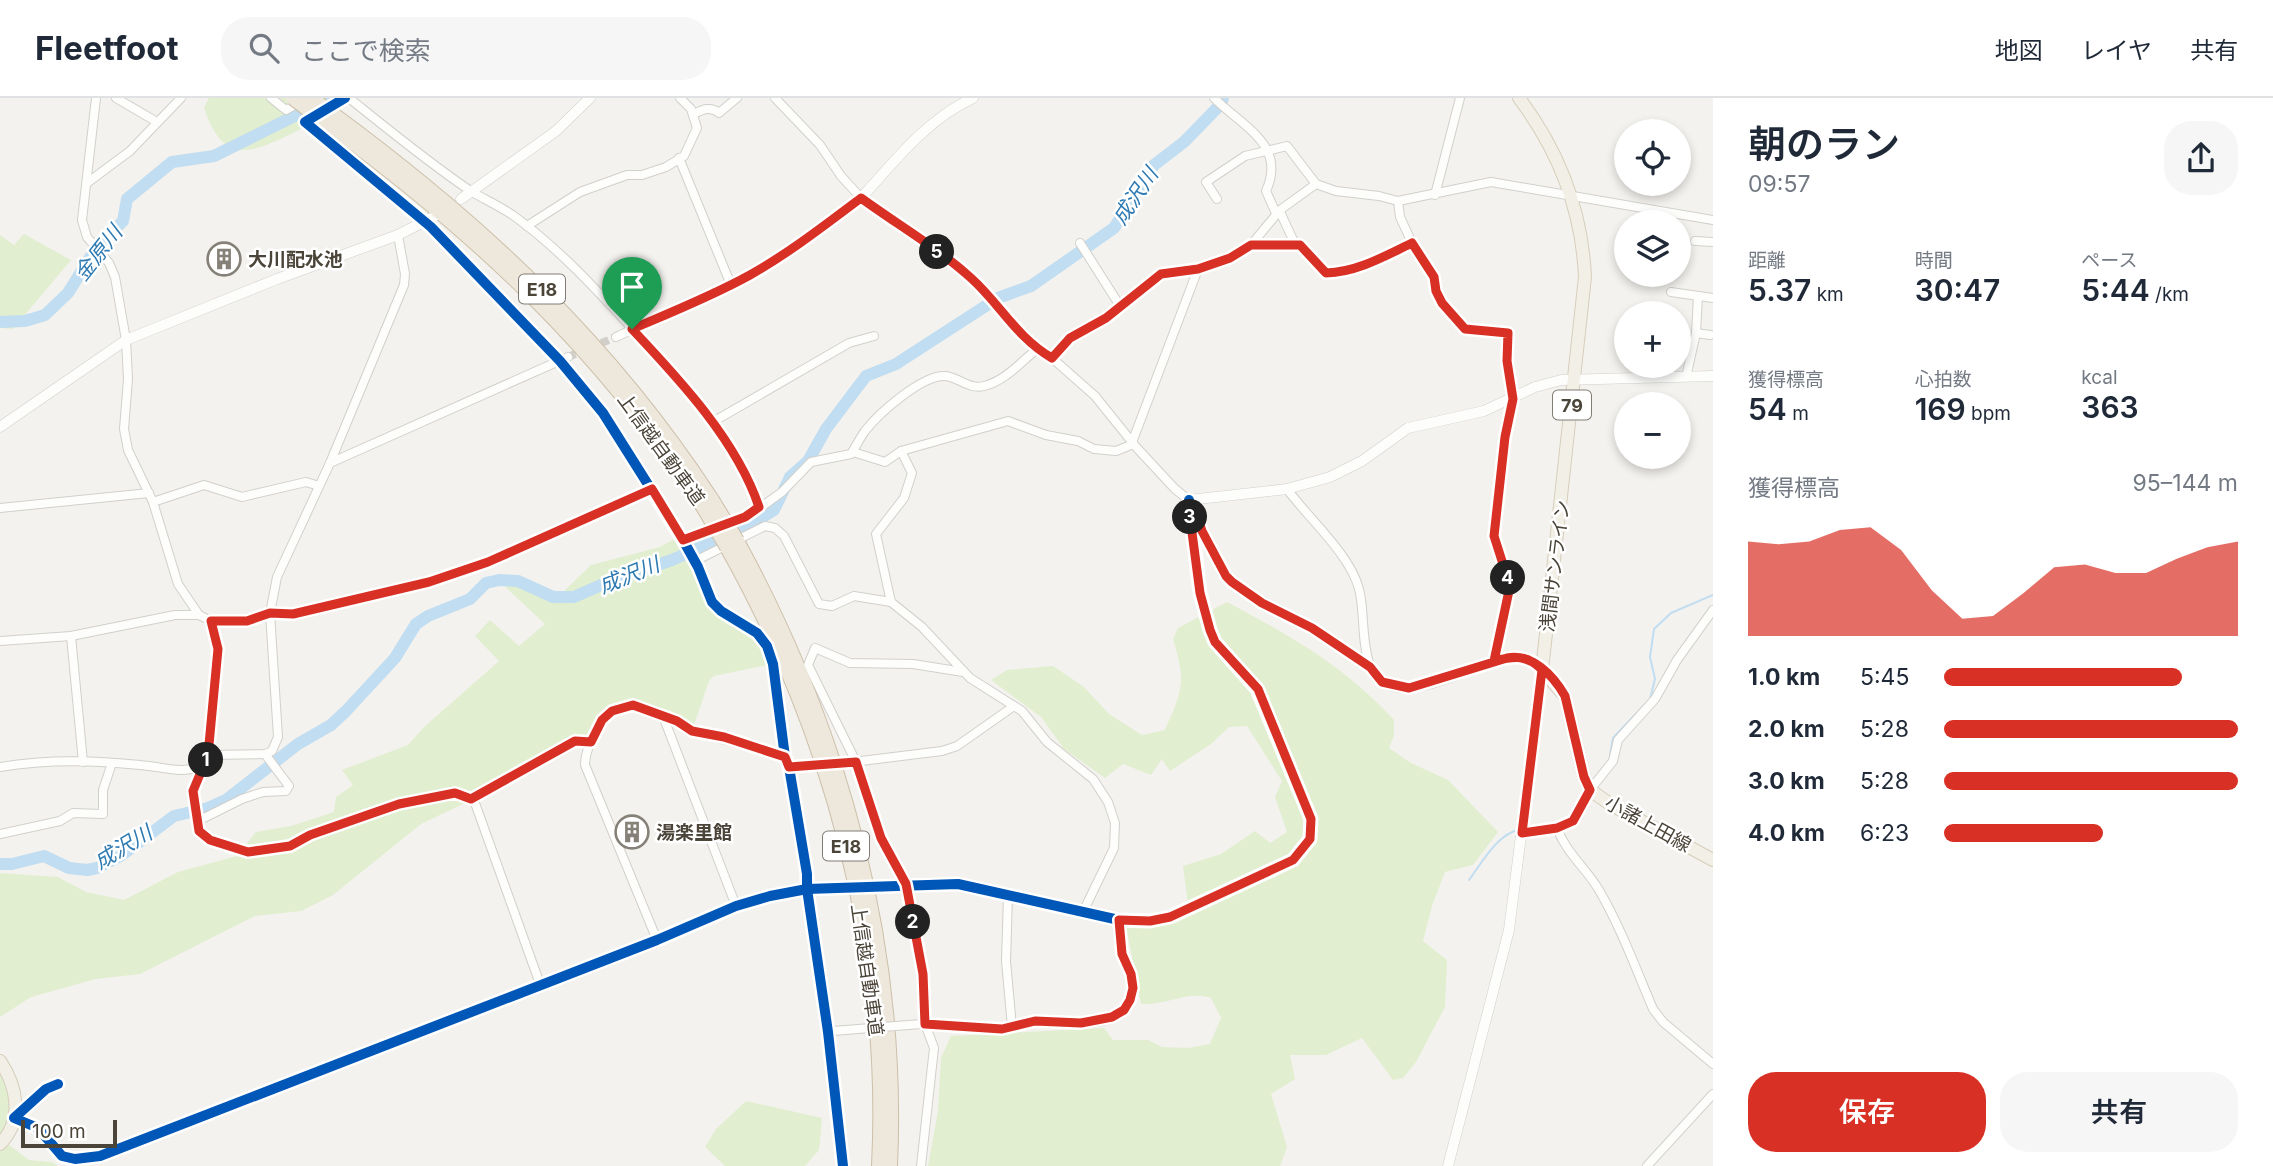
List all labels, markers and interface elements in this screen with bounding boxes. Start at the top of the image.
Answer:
search box [221,17,711,80]
text: Fleetfoot [35,28,179,68]
icon: search [245,29,283,67]
text: ここで検索 [301,35,431,66]
text: 地図 [1995,36,2043,65]
text: レイヤ [2081,36,2152,65]
text: 共有 [2190,36,2238,65]
map controls [1614,119,1691,469]
button: locate [1614,119,1691,196]
text: 朝のラン [1748,121,1900,167]
button: share [2164,121,2238,195]
water label: 成沢川 [1107,161,1164,229]
text: 09:57 [1748,170,1810,198]
button: layers [1614,210,1691,287]
water label: 金原川 [69,219,128,286]
pin: 5 [920,234,954,270]
building icon: 大川配水池 [205,240,243,278]
text: 5 [930,240,943,263]
place label: 大川配水池 [248,248,343,271]
text: 距離 [1748,249,1786,272]
text: 時間 [1915,249,1953,272]
text: ペース [2081,249,2137,272]
pin [602,257,662,329]
icon: arrive [613,268,651,306]
text: 5.37 [1748,272,1811,308]
text: 30:47 [1915,272,2000,308]
text: 5:44 [2081,272,2150,308]
road number: E18 [519,274,565,304]
text: km [1811,283,1844,306]
text: /km [2150,283,2189,306]
button: + [1614,301,1691,378]
text: kcal [2081,366,2118,389]
text: 獲得標高 [1748,368,1824,391]
text: 心拍数 [1915,368,1972,391]
street label: 上信越自動車道 [613,388,709,510]
text: 363 [2081,389,2139,425]
road number: 79 [1553,390,1591,419]
text: 54 [1748,391,1787,427]
text: 169 [1915,391,1966,427]
button: − [1614,392,1691,469]
text: m [1787,402,1809,425]
text: bpm [1966,402,2011,425]
text: 95–144 m [2133,469,2238,497]
text: 獲得標高 [1748,474,1840,502]
street label: 浅間サンライン [1535,499,1575,633]
pin: 3 [1172,500,1208,534]
text: 3 [1183,505,1196,528]
water label: 成沢川 [595,551,665,598]
pin: 4 [1490,560,1526,596]
text: 4 [1501,566,1514,589]
text: 1.0 km [1748,663,1820,691]
text: 5:45 [1860,663,1909,691]
text: 2.0 km [1748,715,1825,743]
text: 5:28 [1860,715,1909,743]
pin: 1 [188,742,224,778]
text: 1 [201,748,210,771]
text: 3.0 km [1748,767,1825,795]
text: 5:28 [1860,767,1909,795]
street label: 小諸上田線 [1601,791,1695,857]
building icon: 湯楽里館 [613,813,651,851]
water label: 成沢川 [90,819,158,874]
text: 4.0 km [1748,819,1825,847]
text: 6:23 [1860,819,1909,847]
place label: 湯楽里館 [656,821,732,844]
road number: E18 [823,832,869,860]
street label: 上信越自動車道 [846,903,888,1037]
pin: 2 [895,904,930,940]
text: 2 [907,910,918,933]
button: 保存 [1748,1072,1986,1152]
button: 共有 [2000,1072,2238,1152]
scale bar [21,1117,117,1149]
text: 100 m [32,1120,86,1143]

